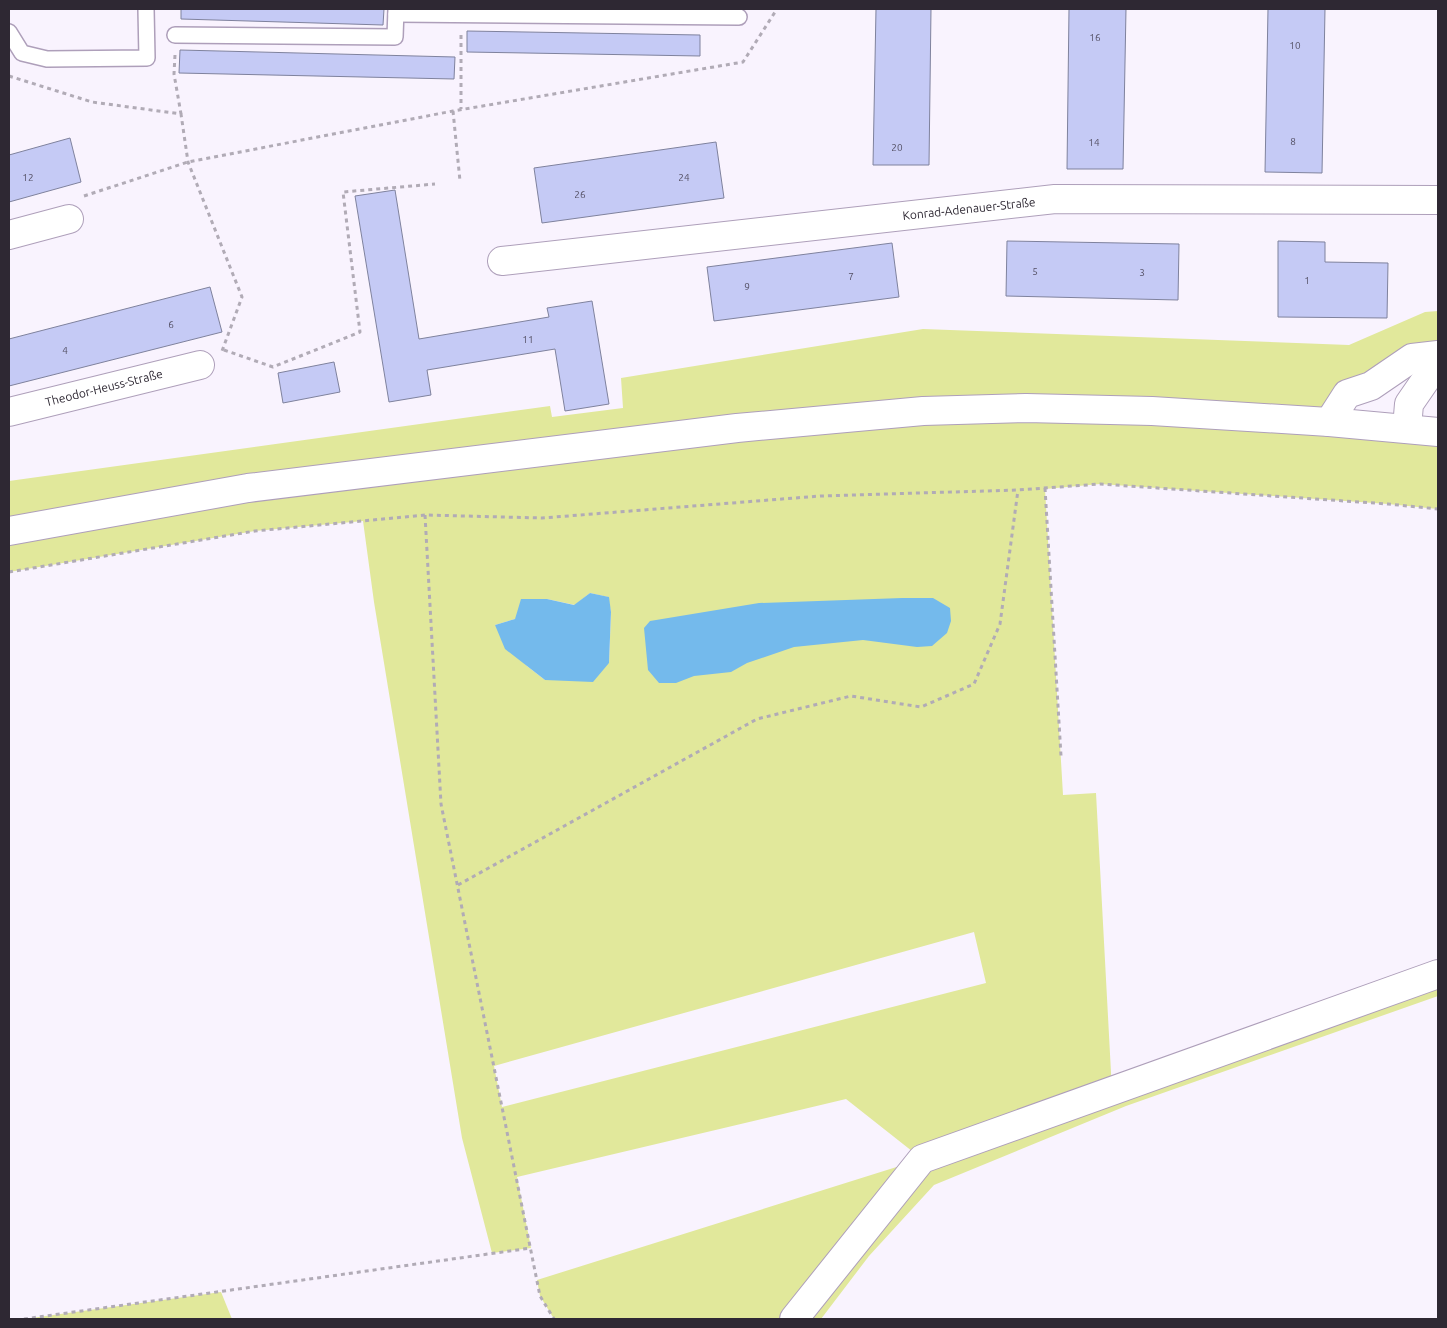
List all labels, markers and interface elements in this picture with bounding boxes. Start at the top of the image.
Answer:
house number: 16 [1089,32,1101,43]
house number: 10 [1289,40,1301,51]
house number: 8 [1290,136,1296,147]
house number: 14 [1088,137,1100,148]
house number: 20 [891,142,903,153]
house number: 12 [22,172,34,183]
house number: 24 [678,172,690,183]
house number: 26 [574,189,586,200]
street label: Konrad-Adenauer-Straße [902,195,1036,222]
house number: 5 [1032,266,1038,277]
house number: 3 [1139,267,1145,278]
house number: 7 [848,271,854,282]
house number: 1 [1304,275,1310,286]
house number: 9 [744,281,750,292]
house number: 6 [168,319,174,330]
house number: 11 [522,334,534,345]
house number: 4 [62,345,68,356]
street label: Theodor-Heuss-Straße [44,367,164,408]

